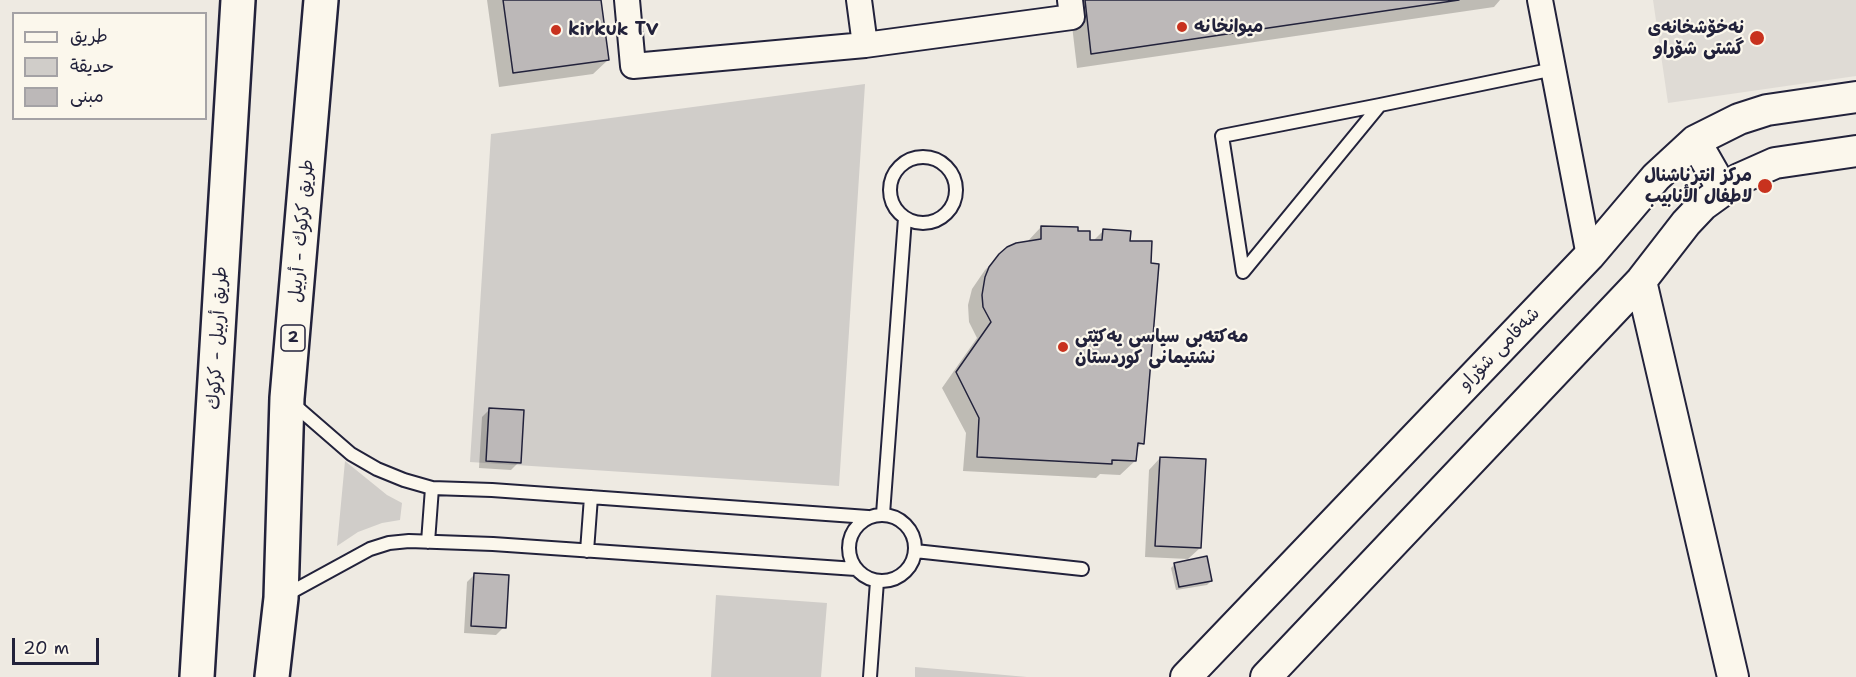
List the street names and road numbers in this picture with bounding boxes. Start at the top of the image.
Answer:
street label: طريق كركوك - أربيل [285,159,319,303]
street label: طريق أربيل - كركوك [203,266,233,410]
street label: شەقامی شۆراو [1455,303,1545,395]
road number: 2 [281,325,305,351]

